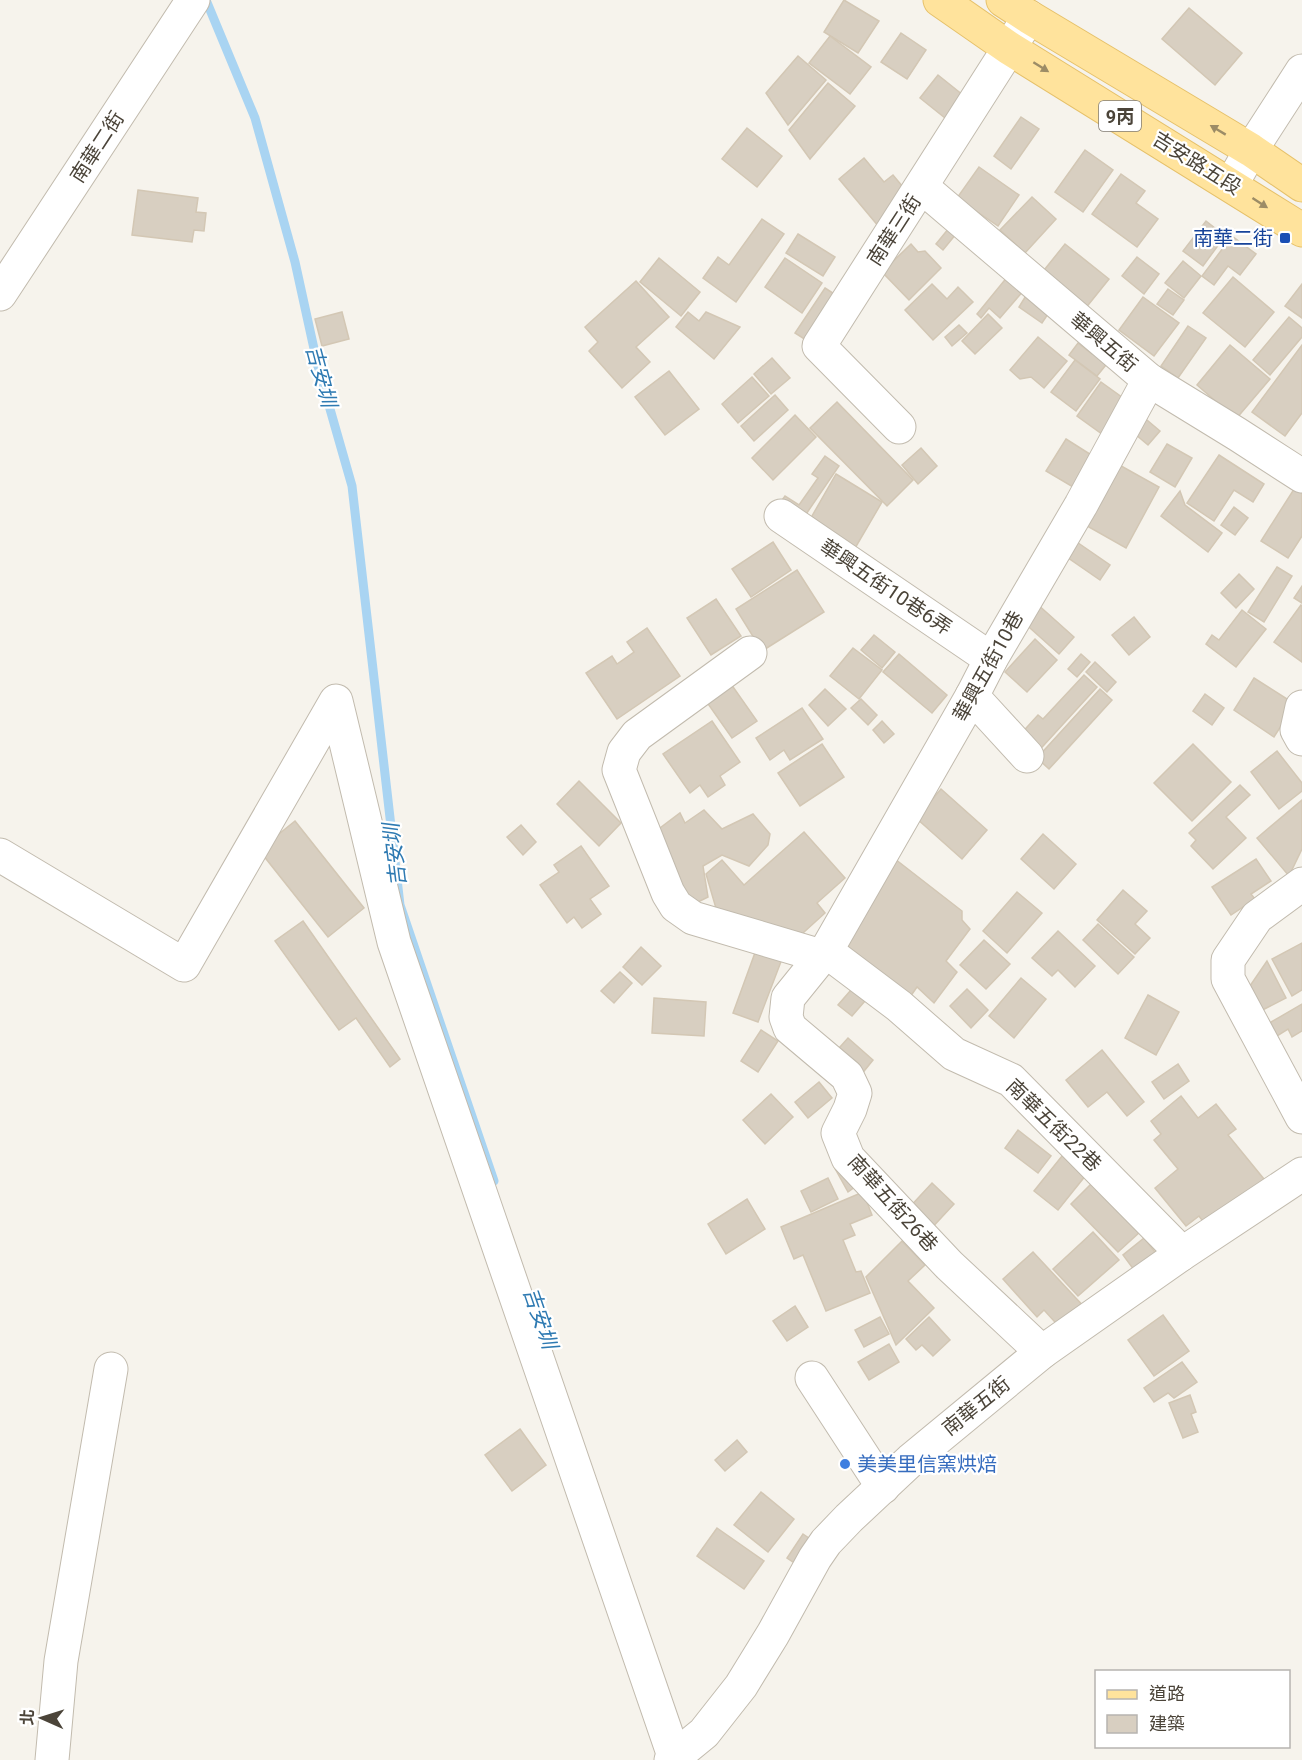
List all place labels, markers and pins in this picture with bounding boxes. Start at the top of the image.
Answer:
place label: 南華二街 [1193,226,1273,250]
marker: 南華二街 [1278,231,1292,245]
place label: 美美里信窯烘焙 [857,1452,997,1476]
marker: 美美里信窯烘焙 [838,1457,852,1471]

